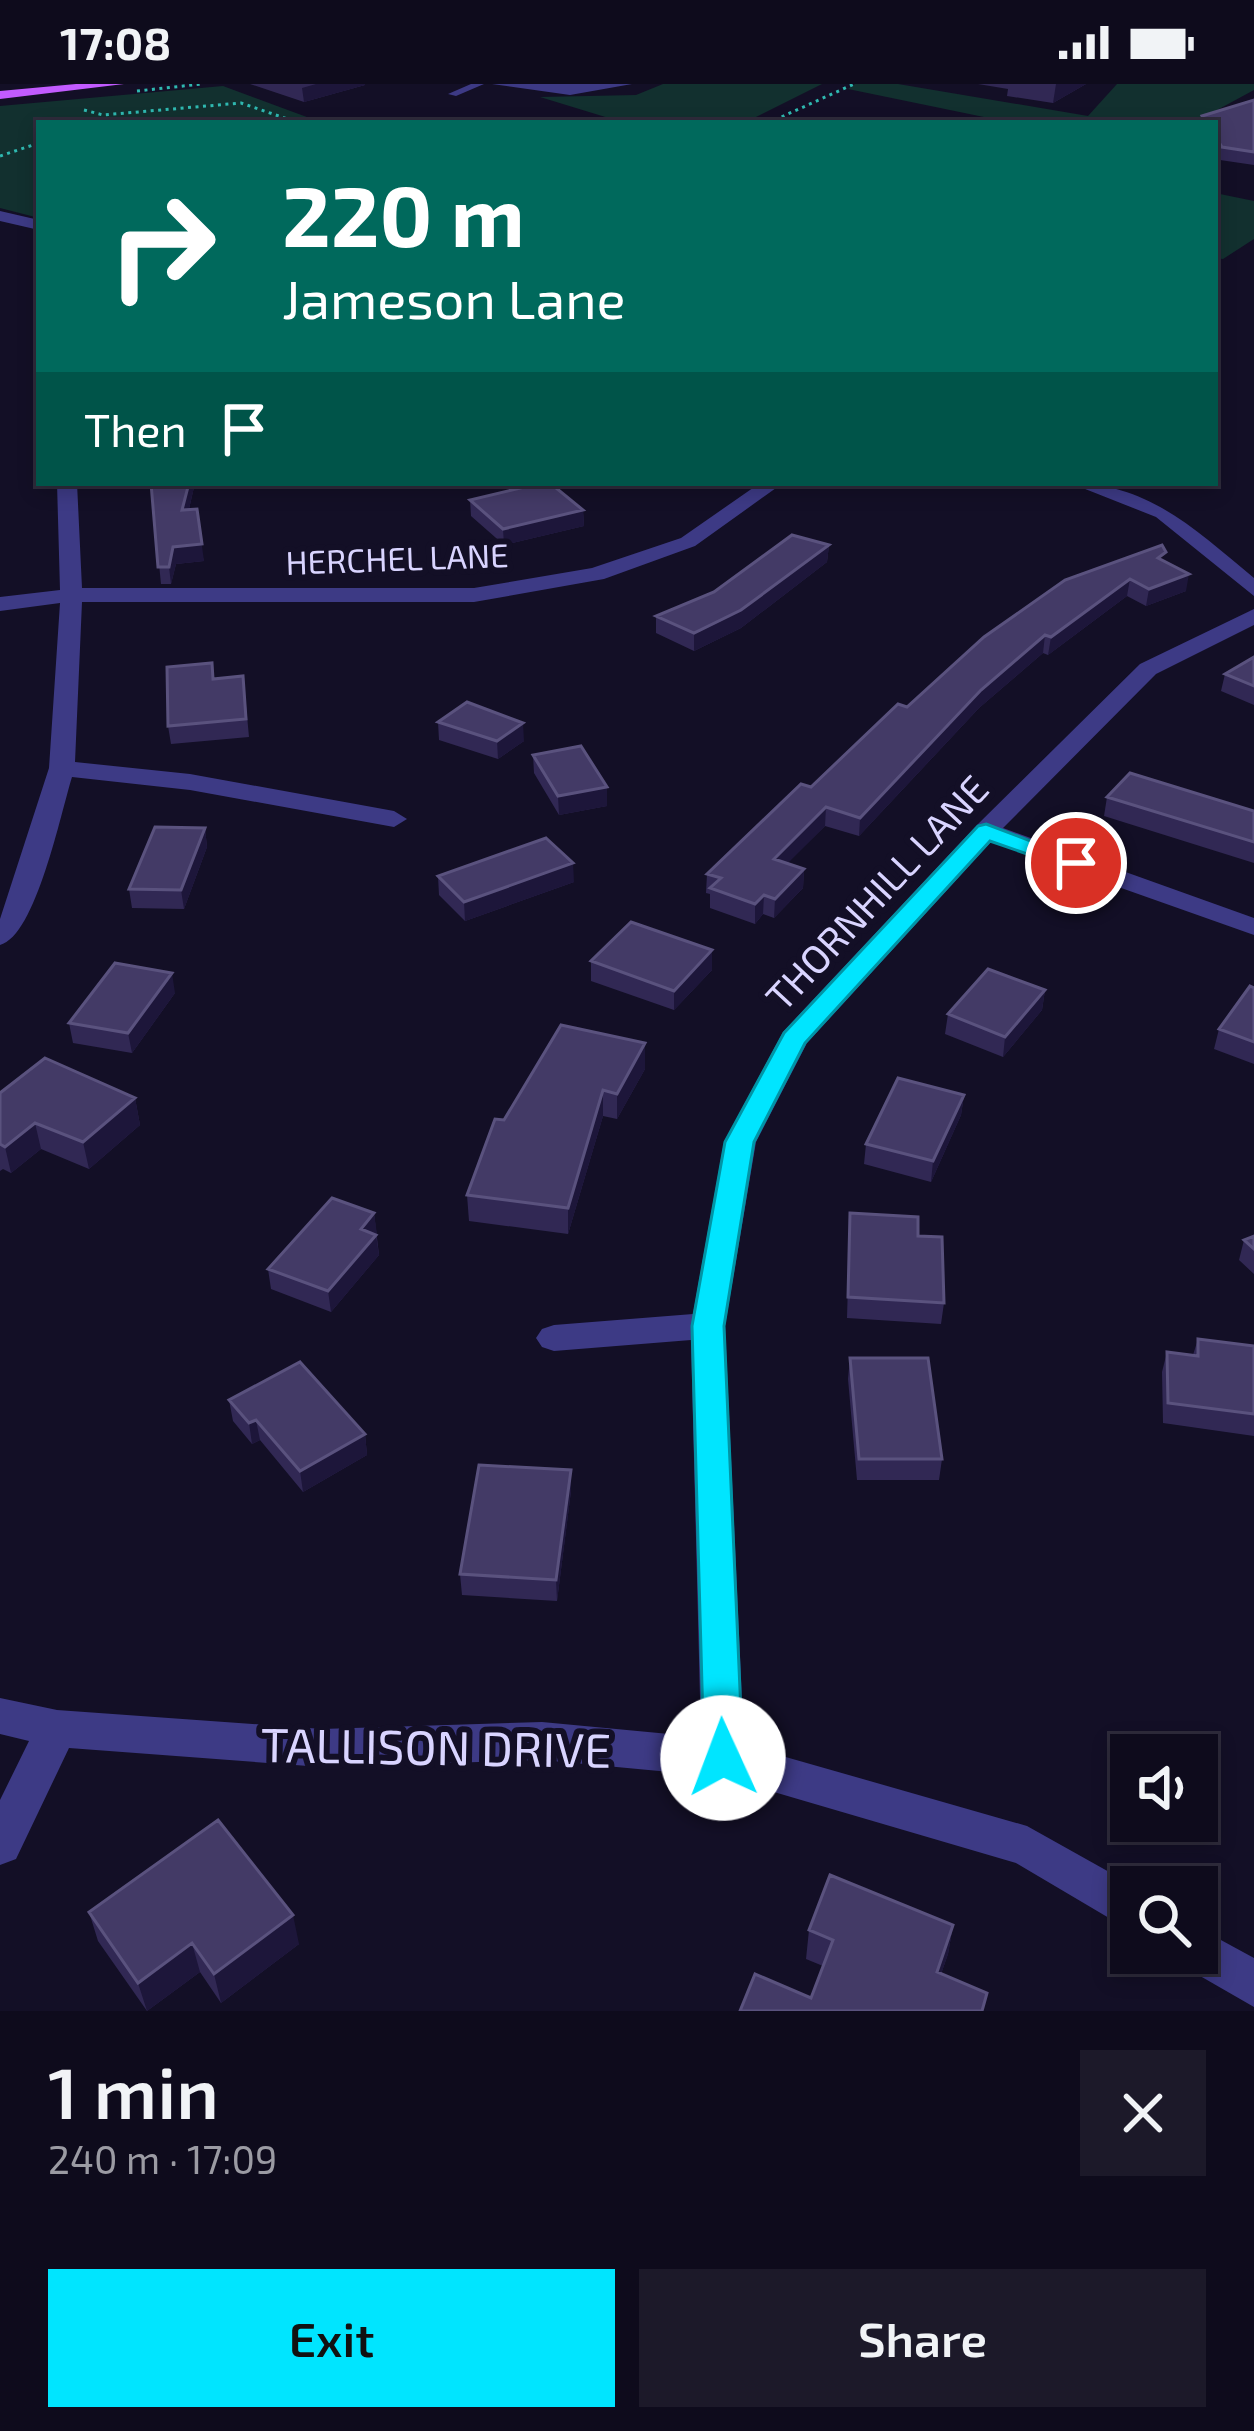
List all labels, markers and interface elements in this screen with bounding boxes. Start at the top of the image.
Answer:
text: 17:08 [60,15,171,69]
text: 220 m [282,163,525,264]
icon: right [84,168,240,324]
text: Jameson Lane [282,265,626,330]
icon: arrive [211,396,277,462]
text: Then [84,402,187,456]
street label: HERCHEL LANE [285,534,509,582]
street label: THORNHILL LANE [755,765,997,1019]
pin [1025,812,1127,914]
icon: arrive [1043,830,1109,896]
position arrow [660,1695,786,1821]
street label: TALLISON DRIVE [260,1714,612,1778]
map controls [1110,1734,1218,1974]
button: sound [1110,1734,1218,1842]
button: search [1110,1866,1218,1974]
text: 1 min [48,2047,219,2133]
button: close [1080,2050,1206,2176]
text: 240 m · 17:09 [48,2135,277,2182]
button: Exit [48,2269,615,2407]
button: Share [639,2269,1206,2407]

